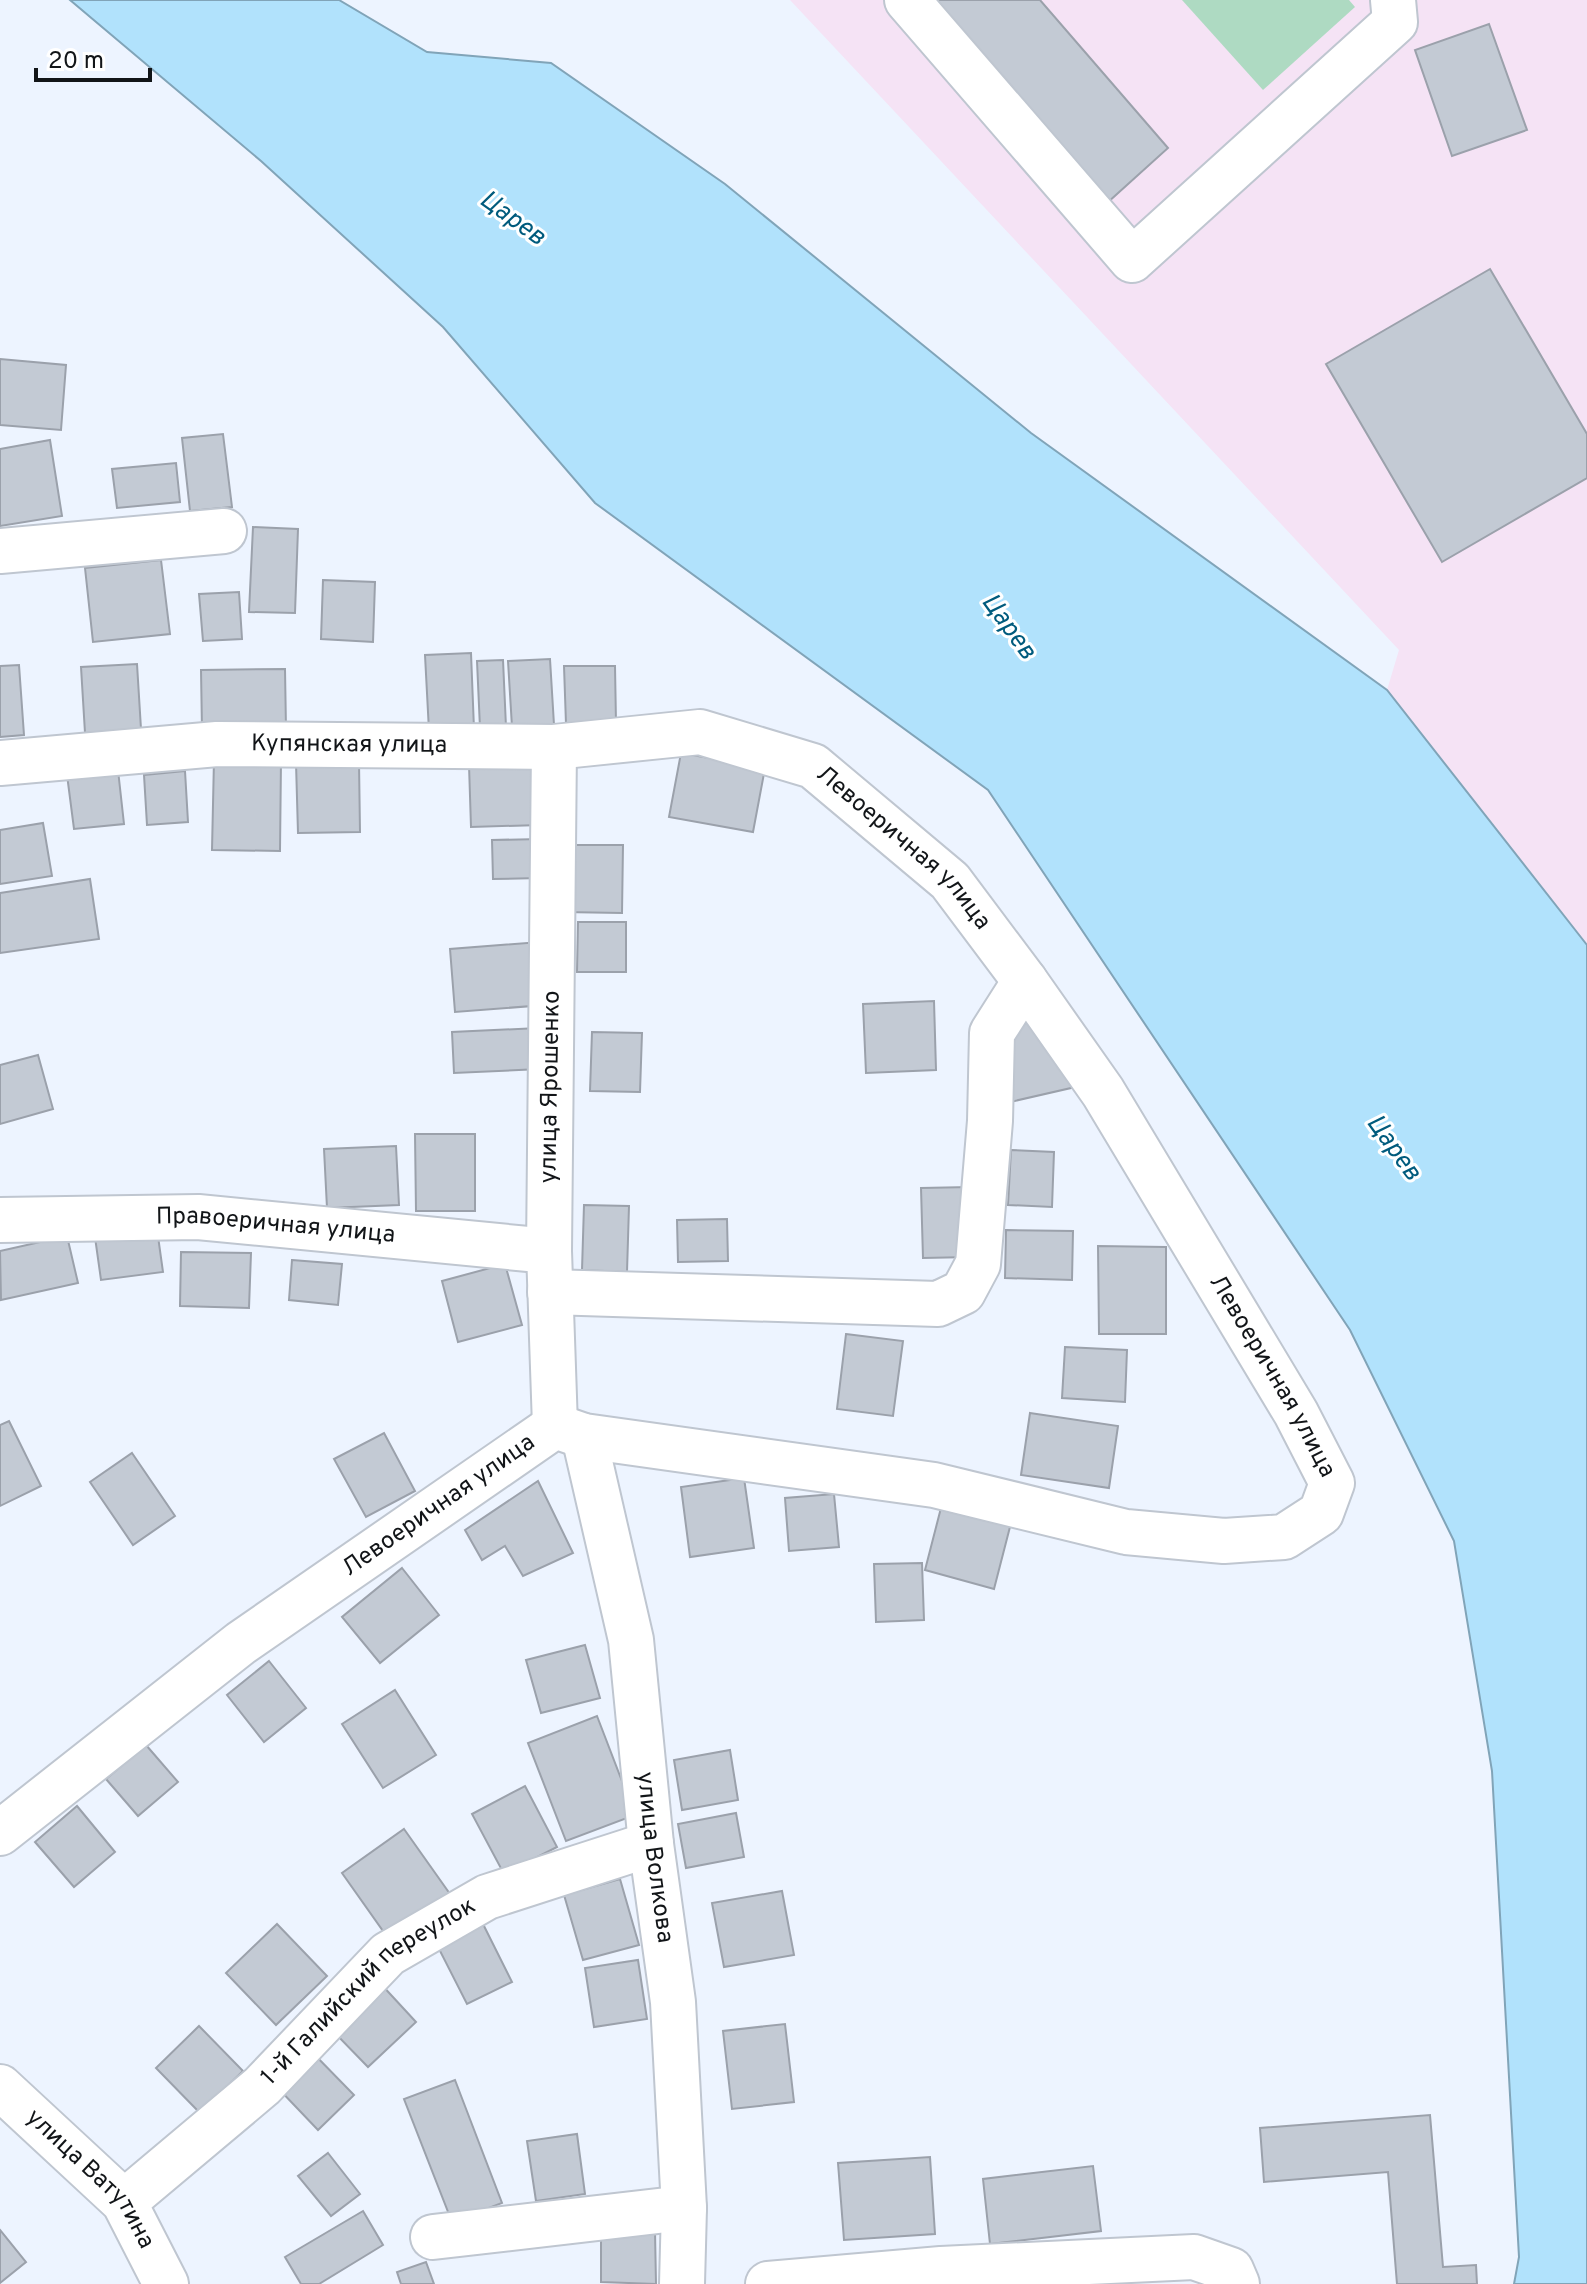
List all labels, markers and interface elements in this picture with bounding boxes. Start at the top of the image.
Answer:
scale bar [36,32,150,82]
text: 20 m [48,47,104,77]
water label: Царев [472,184,552,254]
water label: Царев [973,587,1043,667]
street label: Купянская улица [251,729,447,761]
street label: Левоеричная улица [809,760,997,936]
street label: улица Ярошенко [534,990,568,1184]
water label: Царев [1358,1108,1428,1188]
street label: Правоеричная улица [156,1202,397,1251]
street label: Левоеричная улица [1202,1270,1342,1483]
street label: Левоеричная улица [337,1428,541,1584]
street label: улица Волкова [629,1770,680,1945]
street label: 1-й Галийский переулок [255,1892,481,2092]
street label: улица Ватутина [19,2103,161,2254]

